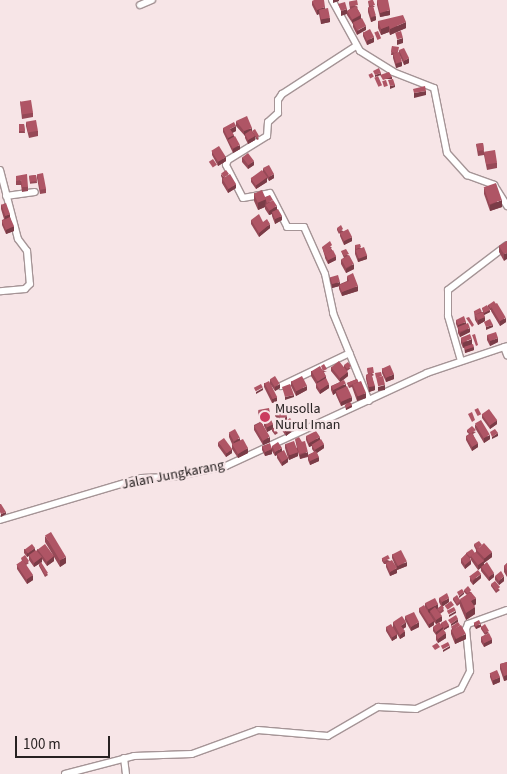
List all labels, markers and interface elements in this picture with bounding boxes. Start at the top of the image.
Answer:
place label: Musolla Nurul Iman [275,401,341,434]
marker: Musolla Nurul Iman [259,411,271,423]
street label: Jalan Jungkarang [120,457,226,493]
scale bar [18,726,112,758]
text: 100 m [23,734,61,755]

